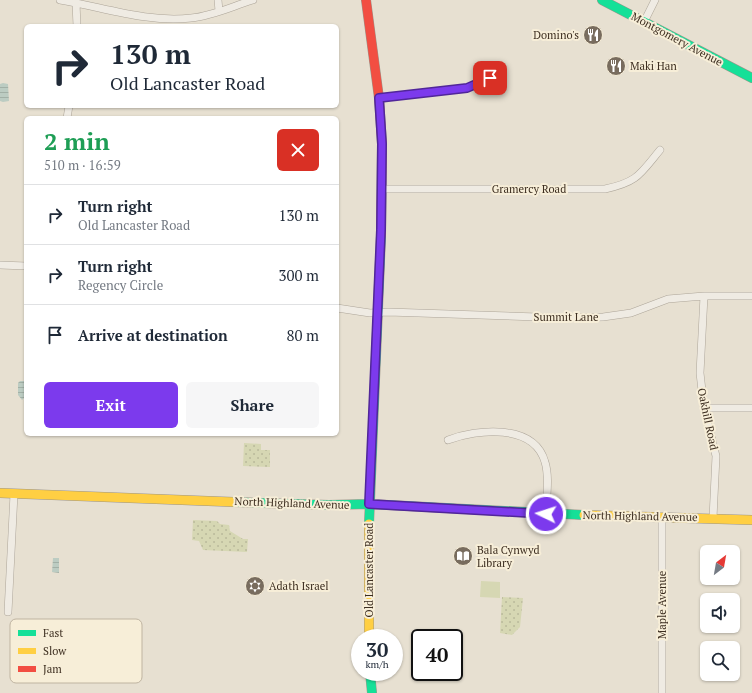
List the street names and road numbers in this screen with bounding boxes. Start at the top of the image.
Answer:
street label: Montgomery Avenue [629,9,726,69]
street label: Gramercy Road [492,182,566,196]
street label: Summit Lane [534,310,599,324]
street label: Oakhill Road [695,387,721,451]
street label: North Highland Avenue [234,494,350,512]
street label: North Highland Avenue [582,508,698,524]
street label: Old Lancaster Road [362,523,376,617]
street label: Maple Avenue [655,570,669,639]

